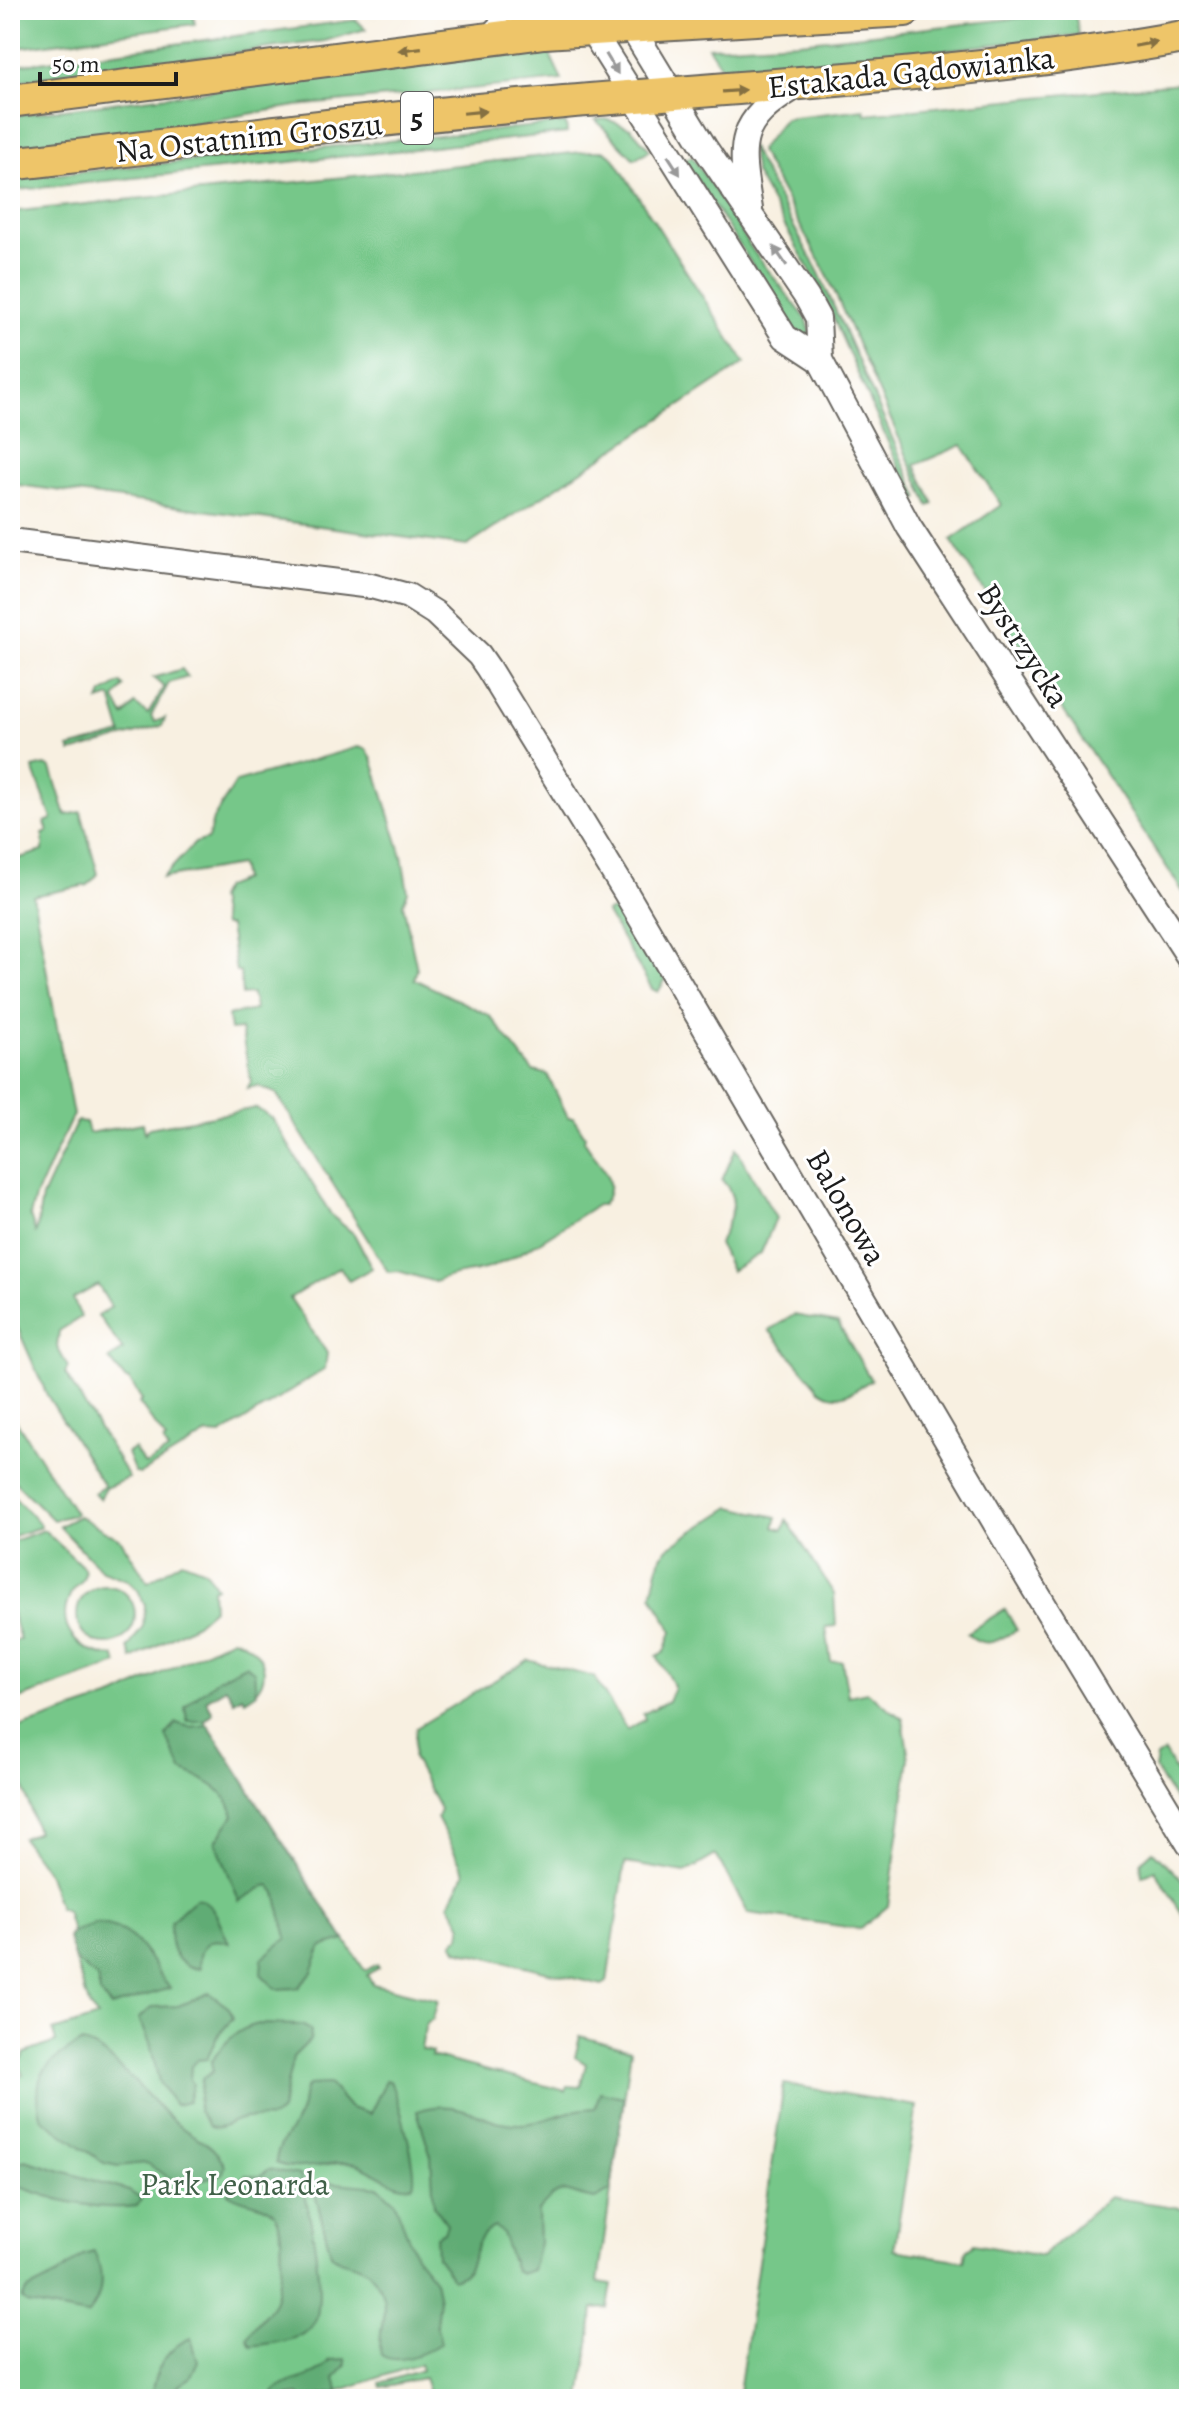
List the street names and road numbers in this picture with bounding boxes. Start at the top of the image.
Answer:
street label: Estakada Gądowianka [765,35,1057,109]
road number: 5 [401,92,433,144]
street label: Na Ostatnim Groszu [114,101,385,173]
street label: Bystrzycka [967,574,1081,716]
street label: Balonowa [796,1141,898,1273]

